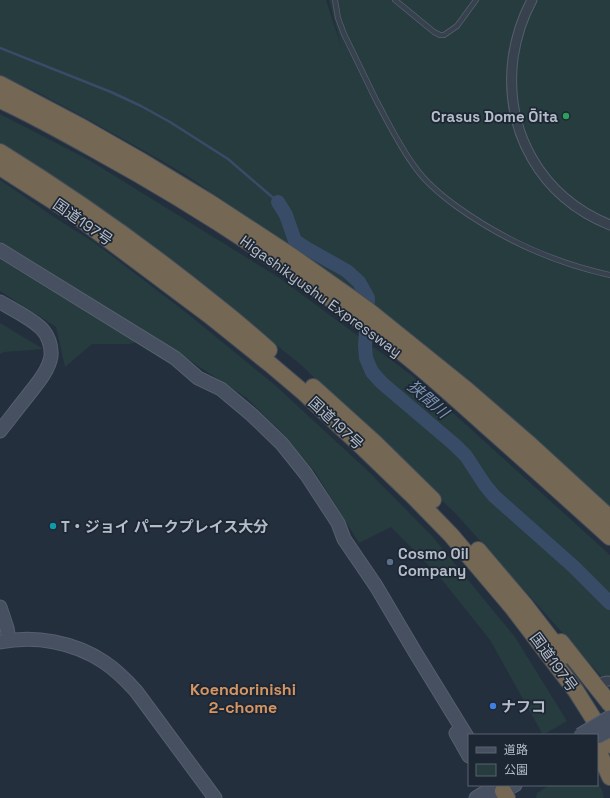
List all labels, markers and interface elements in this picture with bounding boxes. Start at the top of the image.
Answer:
place label: Crasus Dome Ōita [431,107,558,126]
marker: Crasus Dome Ōita [561,111,571,121]
street label: 国道197号 [49,195,117,249]
street label: Higashikyushu Expressway [236,231,406,361]
water label: 狭間川 [403,375,455,424]
street label: 国道197号 [304,393,368,453]
place label: T・ジョイ パークプレイス大分 [61,517,268,536]
marker: T・ジョイ パークプレイス大分 [48,521,58,531]
place label: Cosmo Oil Company [398,544,469,580]
marker: Cosmo Oil Company [385,557,395,567]
street label: 国道197号 [526,629,582,695]
district label: Koendorinishi 2-chome [190,679,296,718]
place label: ナフコ [501,697,546,716]
marker: ナフコ [488,701,498,711]
legend [468,734,598,786]
text: 道路 [504,742,528,758]
text: 公園 [504,762,528,778]

